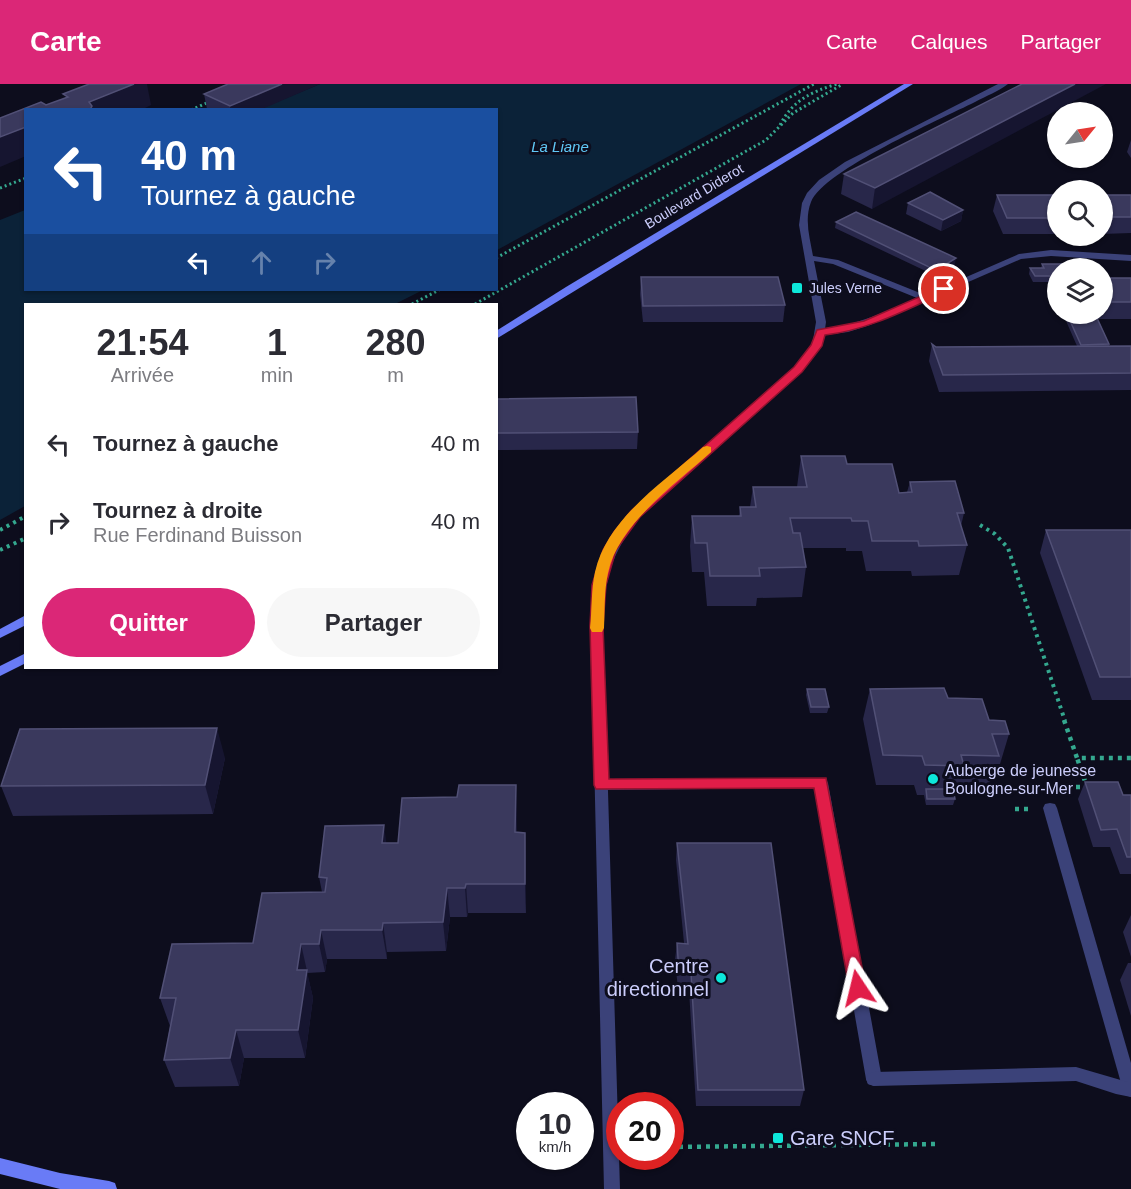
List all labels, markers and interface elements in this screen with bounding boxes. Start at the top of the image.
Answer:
text: Carte [30,26,102,57]
text: Carte [826,30,877,53]
text: Calques [910,30,987,53]
text: Partager [1020,30,1101,53]
north arrow [1047,102,1113,168]
map controls [1047,102,1113,324]
icon: left [42,132,120,210]
text: 40 m [141,132,237,179]
water label: La Liane [531,138,589,155]
street label: Boulevard Diderot [642,160,746,232]
button: search [1047,180,1113,246]
text: Tournez à gauche [141,181,356,211]
icon: left [182,246,215,279]
icon: ahead [245,246,278,279]
icon: right [308,246,341,279]
button: layers [1047,258,1113,324]
pin [918,263,969,314]
icon: arrive [927,272,960,305]
place label: Jules Verne [809,280,882,296]
marker: Jules Verne [790,281,804,295]
text: 21:54 [96,322,188,363]
text: 1 [267,322,287,363]
text: 280 [365,322,426,363]
text: Arrivée [111,364,174,386]
text: min [261,364,293,386]
text: m [387,364,404,386]
icon: left [42,428,75,461]
text: Tournez à gauche [93,431,278,456]
text: 40 m [431,431,480,456]
text: Tournez à droite [93,498,263,523]
icon: right [42,506,75,539]
text: 40 m [431,509,480,534]
text: Rue Ferdinand Buisson [93,524,302,546]
button: Quitter [42,588,255,657]
button: Partager [267,588,480,657]
place label: Auberge de jeunesse Boulogne-sur-Mer [945,762,1096,797]
marker: Auberge de jeunesse Boulogne-sur-Mer [926,772,940,786]
place label: Centre directionnel [607,955,709,1000]
position arrow [826,956,890,1020]
marker: Centre directionnel [714,971,728,985]
speed limit sign: 20 [606,1092,684,1170]
text: 10 [538,1107,572,1140]
place label: Gare SNCF [790,1127,894,1149]
marker: Gare SNCF [771,1131,785,1145]
text: km/h [539,1138,571,1155]

